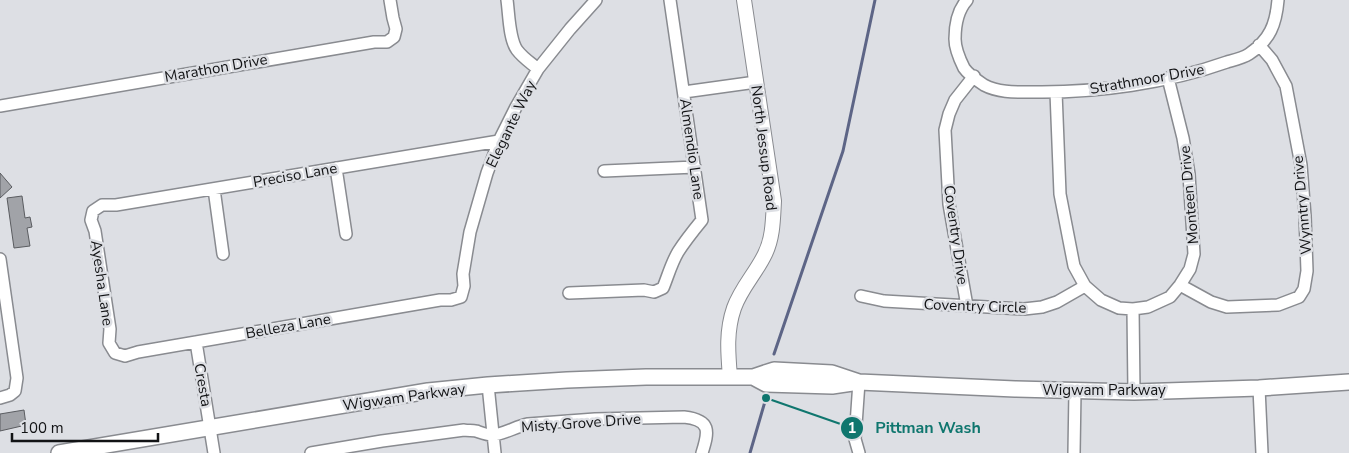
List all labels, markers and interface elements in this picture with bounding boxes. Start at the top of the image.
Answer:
street label: Marathon Drive [163,49,269,87]
street label: Strathmoor Drive [1088,59,1206,99]
street label: Elegante Way [481,77,541,171]
street label: North Jessup Road [746,84,782,212]
street label: Almendio Lane [675,97,709,201]
street label: Monteen Drive [1175,145,1203,245]
street label: Wynntry Drive [1288,155,1316,255]
street label: Preciso Lane [251,158,339,192]
street label: Coventry Drive [939,184,973,286]
street label: Ayesha Lane [86,239,118,327]
street label: Coventry Circle [923,294,1027,318]
street label: Belleza Lane [244,309,332,343]
street label: Cresta [189,362,217,408]
street label: Wigwam Parkway [341,378,467,416]
street label: Wigwam Parkway [1042,380,1166,400]
street label: Misty Grove Drive [521,409,641,437]
scale bar [12,410,159,442]
callout: Pittman Wash [840,412,990,443]
text: Pittman Wash [875,417,981,439]
text: 100 m [20,418,64,438]
text: 1 [847,418,857,438]

